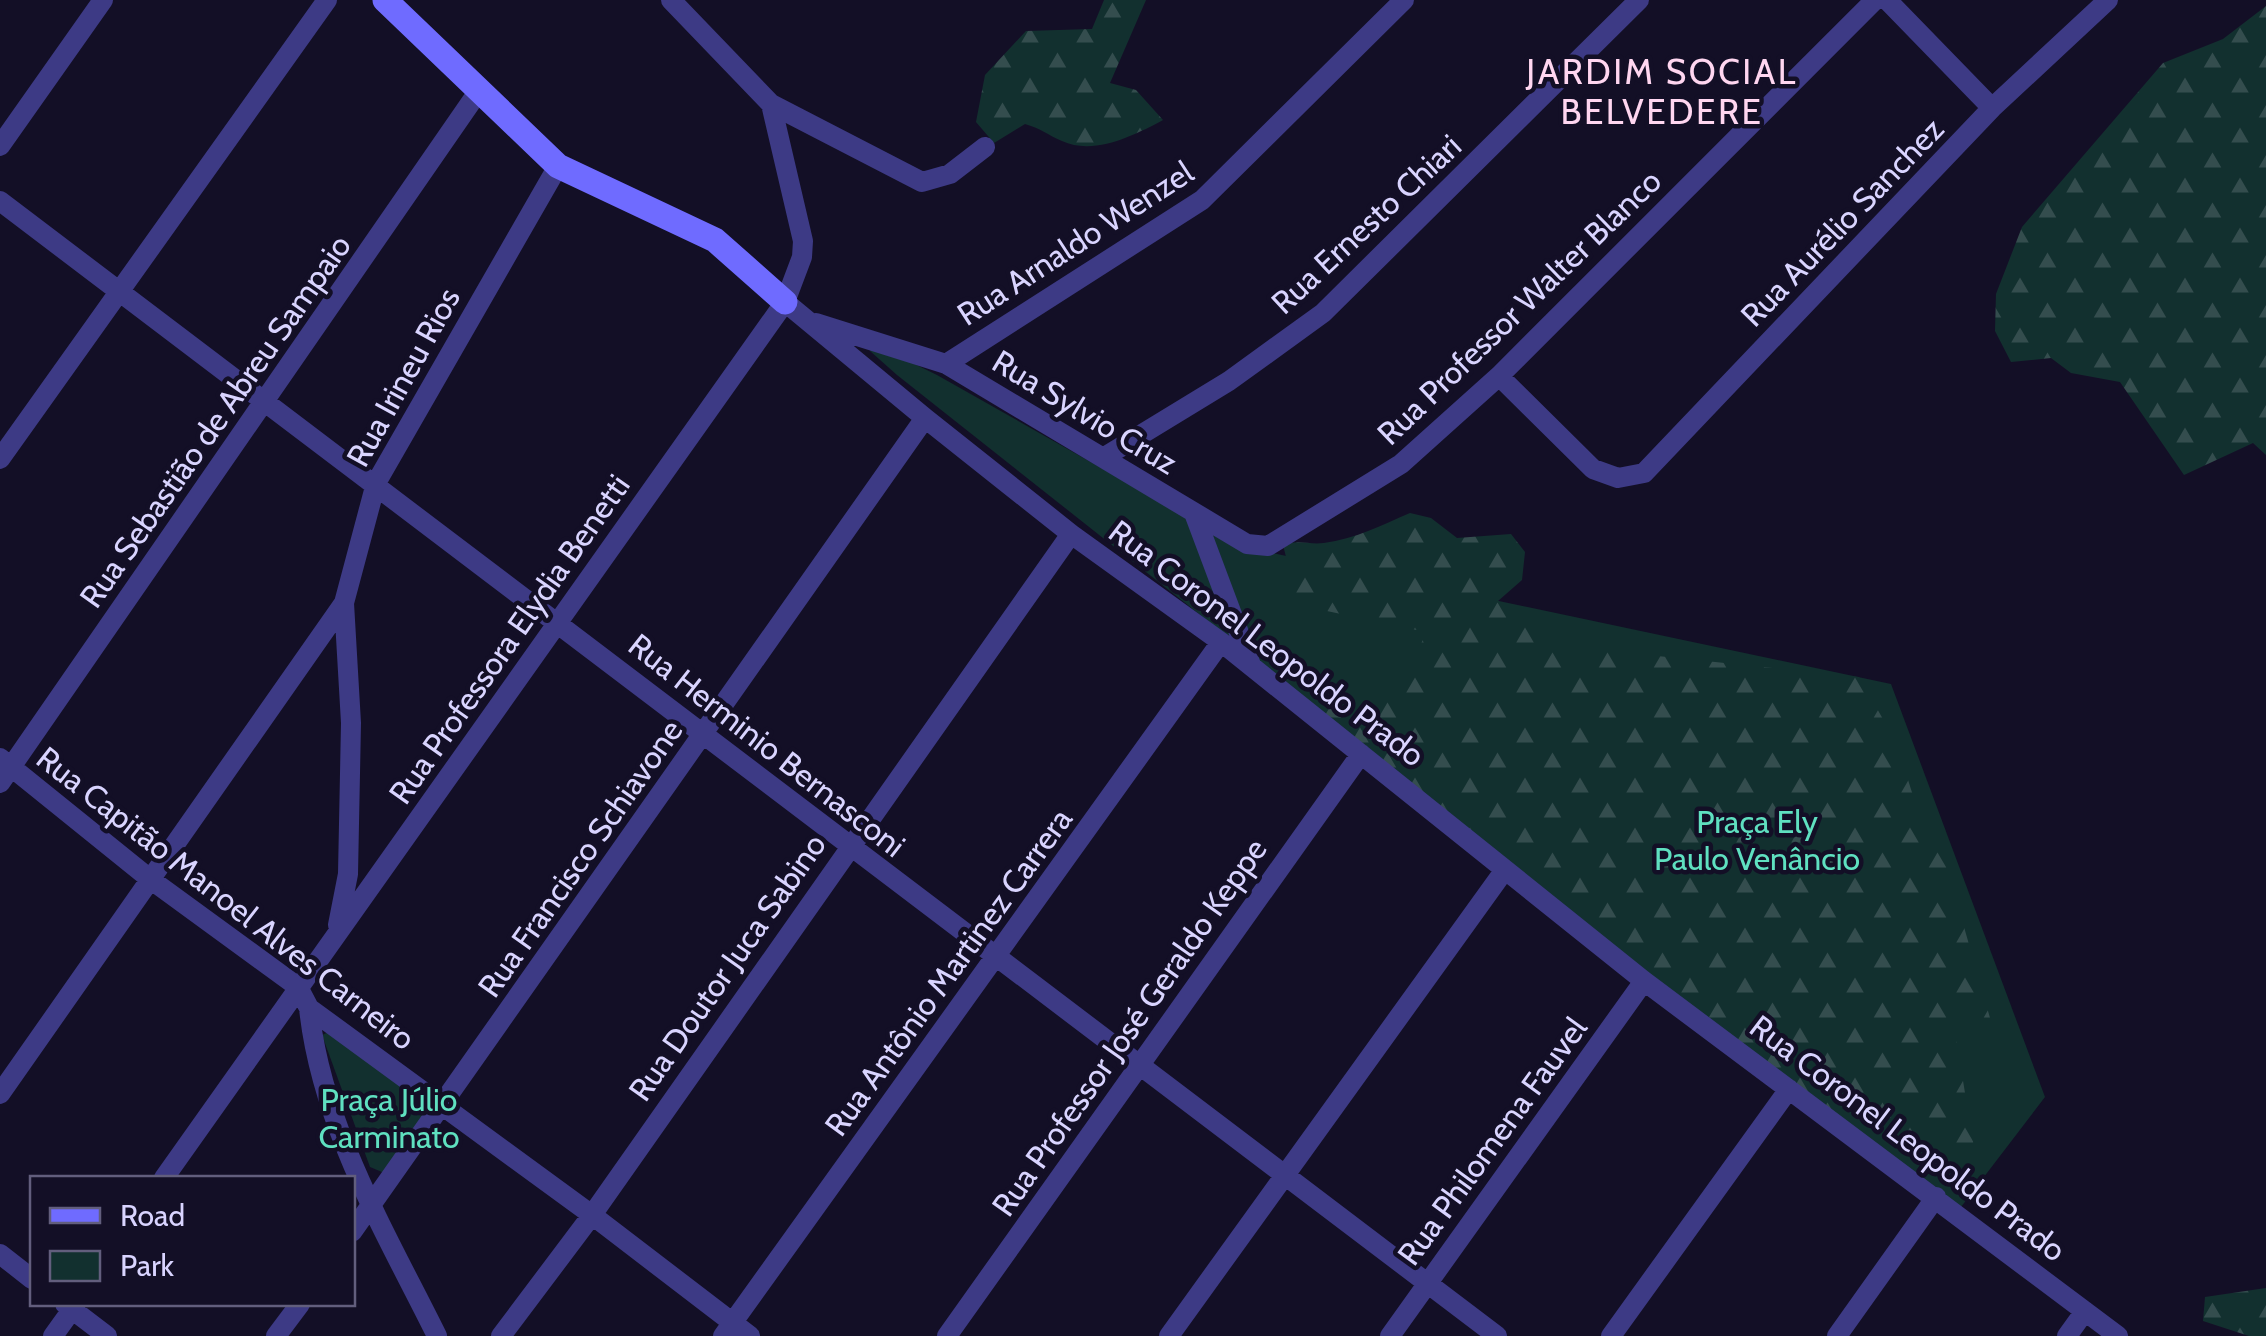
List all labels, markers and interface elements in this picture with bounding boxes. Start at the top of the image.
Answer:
district label: JARDIM SOCIAL BELVEDERE [1525,50,1798,133]
street label: Rua Aurélio Sanchez [1733,110,1951,334]
street label: Rua Ernesto Chiari [1263,126,1469,322]
street label: Rua Arnaldo Wenzel [950,152,1201,334]
street label: Rua Professor Walter Blanco [1369,161,1669,453]
street label: Rua Sebastião de Abreu Sampaio [71,227,359,615]
street label: Rua Irineu Rios [338,281,468,473]
street label: Rua Sylvio Cruz [986,342,1184,482]
street label: Rua Professora Elydia Benetti [380,467,638,811]
street label: Rua Coronel Leopoldo Prado [1101,512,1433,774]
street label: Rua Herminio Bernasconi [621,625,913,865]
street label: Rua Francisco Schiavone [469,712,691,1004]
street label: Rua Capitão Manoel Alves Carneiro [29,738,423,1058]
street label: Rua Antônio Martinez Carrera [816,800,1080,1143]
park label: Praça Ely Paulo Venâncio [1654,802,1860,878]
street label: Rua Doutor Juca Sabino [620,826,834,1108]
street label: Rua Professor José Geraldo Keppe [983,831,1275,1223]
street label: Rua Coronel Leopoldo Prado [1742,1007,2074,1269]
street label: Rua Philomena Fauvel [1389,1009,1595,1273]
park label: Praça Júlio Carminato [318,1080,460,1156]
legend [30,1176,355,1306]
text: Road [120,1197,185,1234]
text: Park [120,1247,175,1284]

